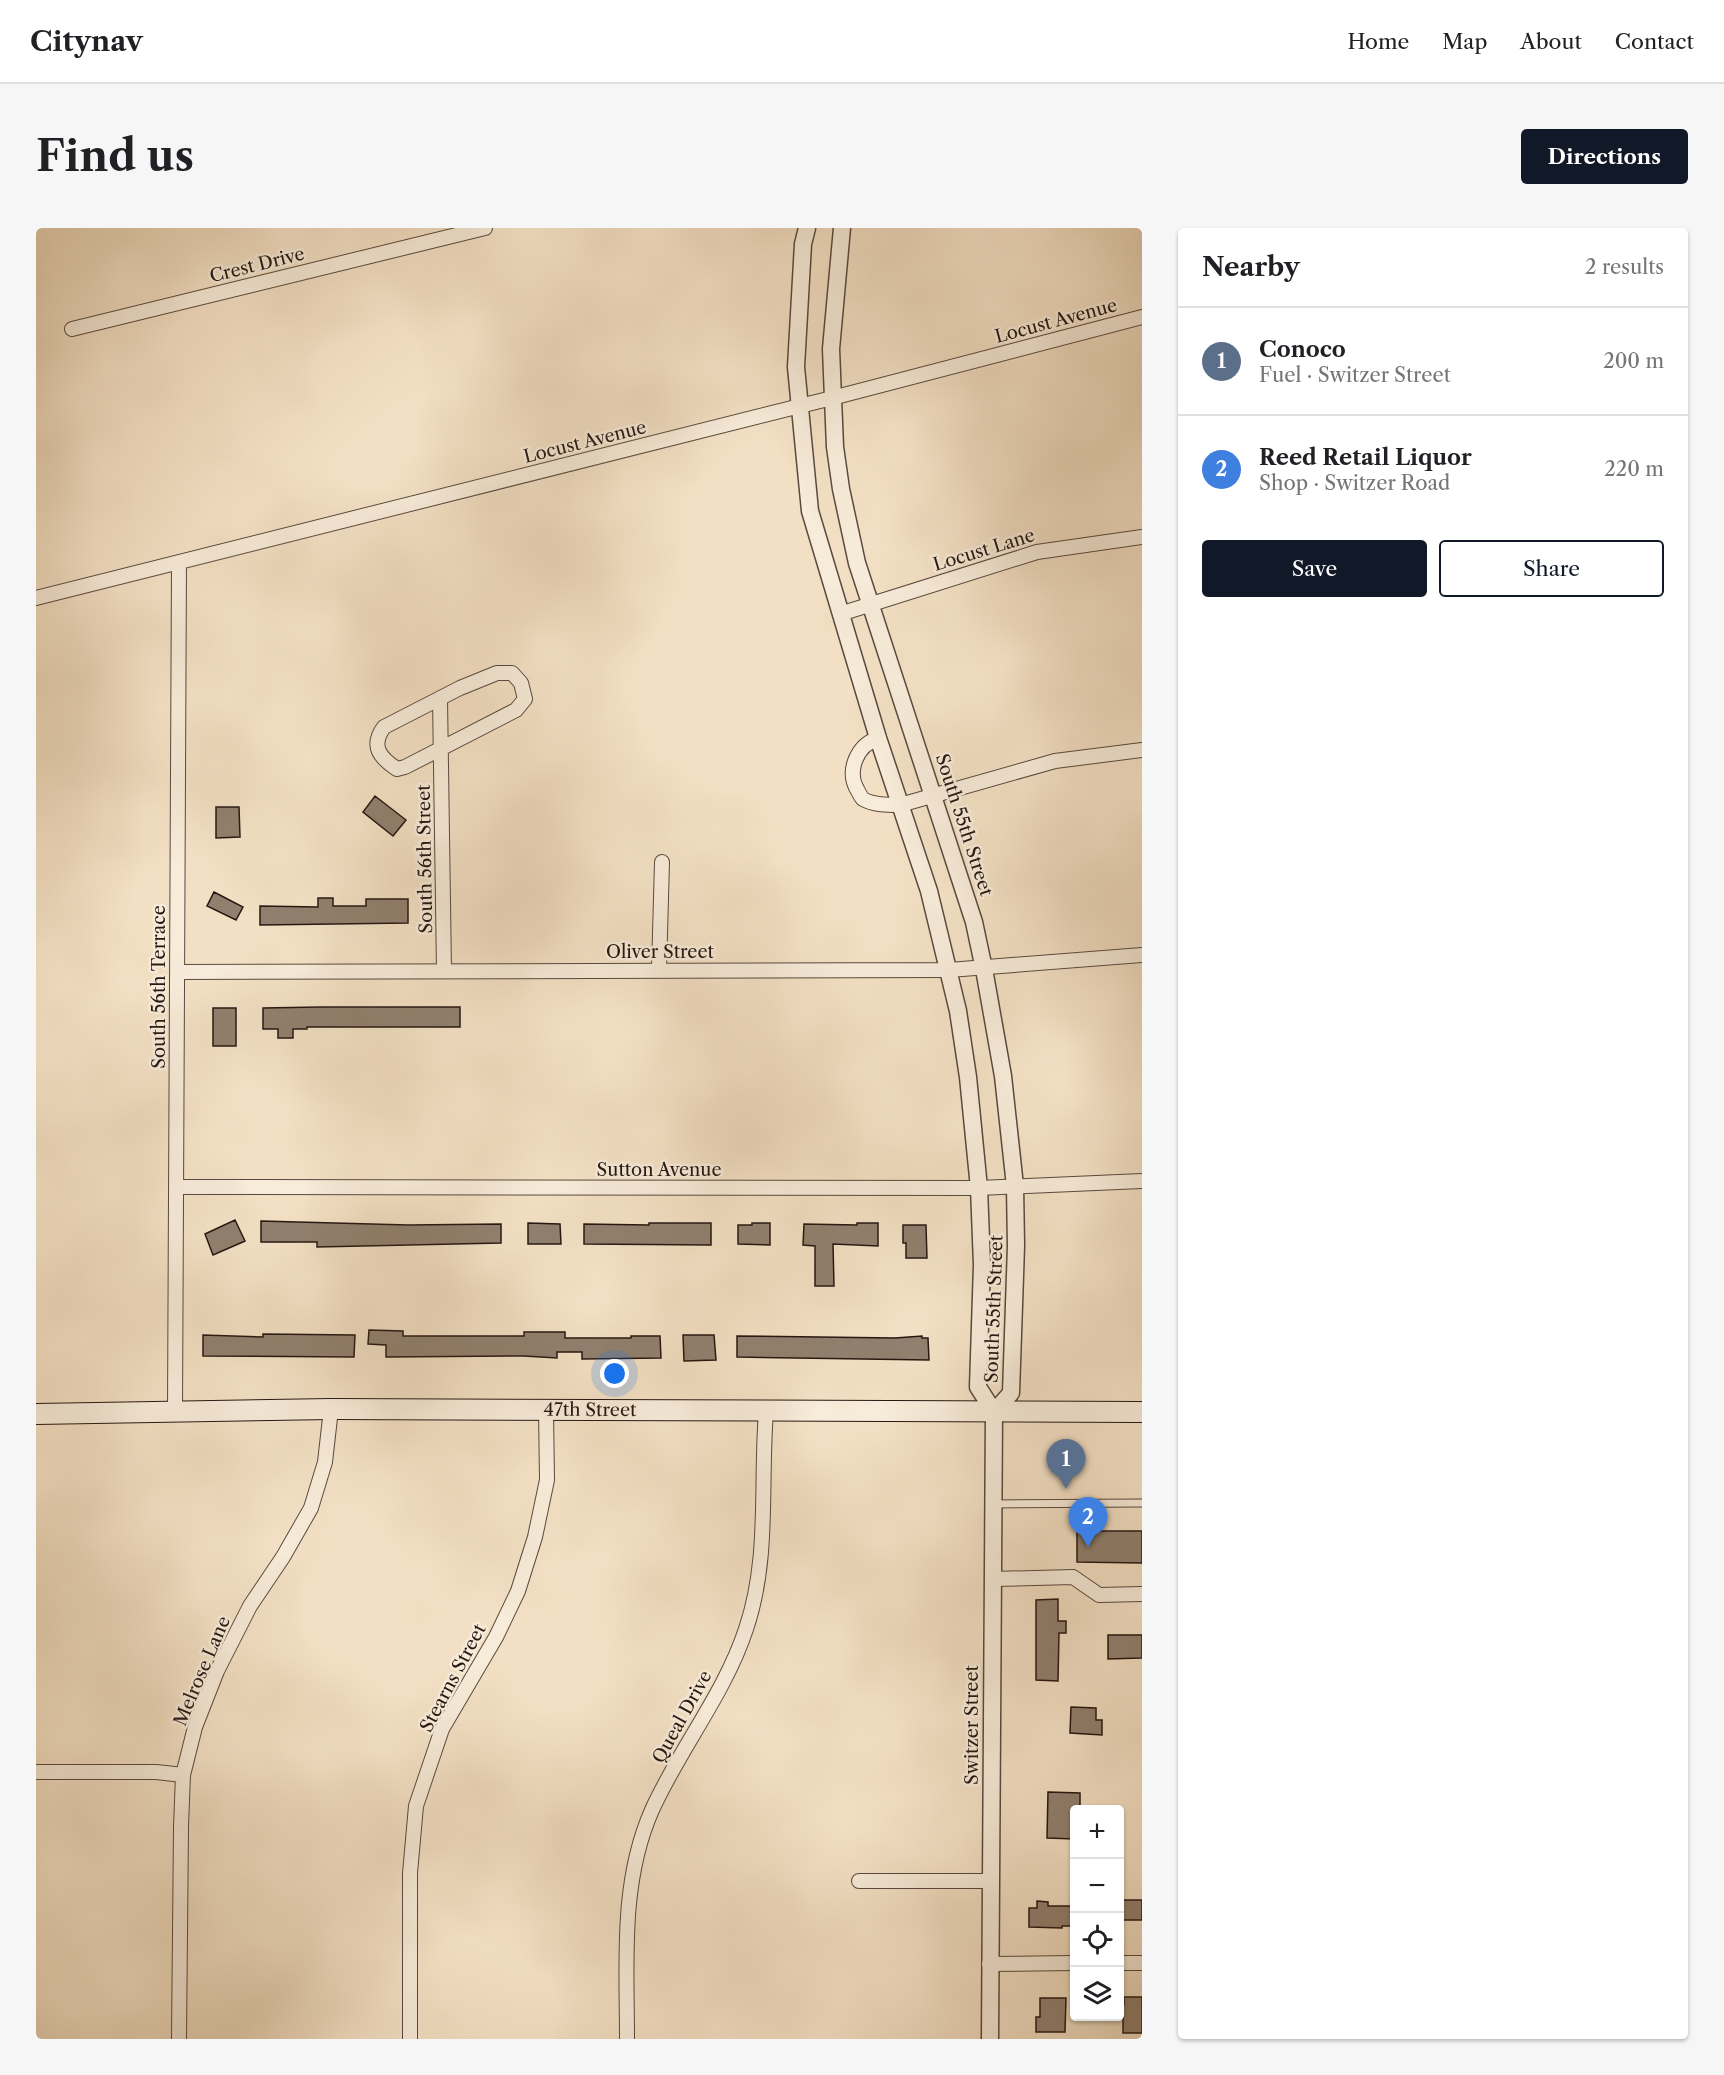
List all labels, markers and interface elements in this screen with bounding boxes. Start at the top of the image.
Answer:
text: Citynav [30,24,143,58]
text: Home [1348,29,1409,54]
text: Map [1442,29,1487,54]
text: About [1520,29,1582,54]
text: Contact [1615,29,1694,54]
button: Directions [1521,129,1688,184]
text: Find us [36,130,194,182]
street label: Crest Drive [207,243,307,287]
text: Nearby [1202,251,1300,283]
text: 2 results [1585,255,1664,279]
street label: Locust Avenue [993,294,1119,348]
text: Conoco [1259,336,1346,363]
text: 1 [1217,349,1226,373]
text: 200 m [1603,349,1664,373]
text: Fuel · Switzer Street [1259,363,1451,387]
street label: Locust Avenue [521,416,649,468]
text: Reed Retail Liquor [1259,444,1472,471]
text: 2 [1216,457,1227,481]
text: 220 m [1604,457,1664,481]
text: Shop · Switzer Road [1259,471,1450,495]
street label: Locust Lane [931,524,1037,576]
button: Save [1202,540,1427,597]
button: Share [1439,540,1664,597]
street label: South 55th Street [931,751,998,900]
street label: South 56th Street [413,784,437,934]
street label: South 56th Terrace [148,905,170,1069]
street label: Oliver Street [606,941,715,963]
street label: Sutton Avenue [597,1159,721,1181]
street label: South 55th Street [980,1234,1008,1384]
your location [600,1359,629,1388]
street label: 47th Street [543,1399,637,1421]
pin: 1 [1046,1440,1086,1489]
pin: 2 [1068,1498,1108,1547]
street label: Melrose Lane [169,1613,235,1729]
street label: Stearns Street [415,1620,491,1736]
street label: Switzer Street [961,1664,983,1785]
street label: Queal Drive [648,1667,716,1767]
map controls [1070,1805,1124,2021]
button: + [1070,1805,1124,1859]
button: − [1070,1859,1124,1913]
button: locate [1070,1913,1124,1967]
button: layers [1070,1967,1124,2021]

